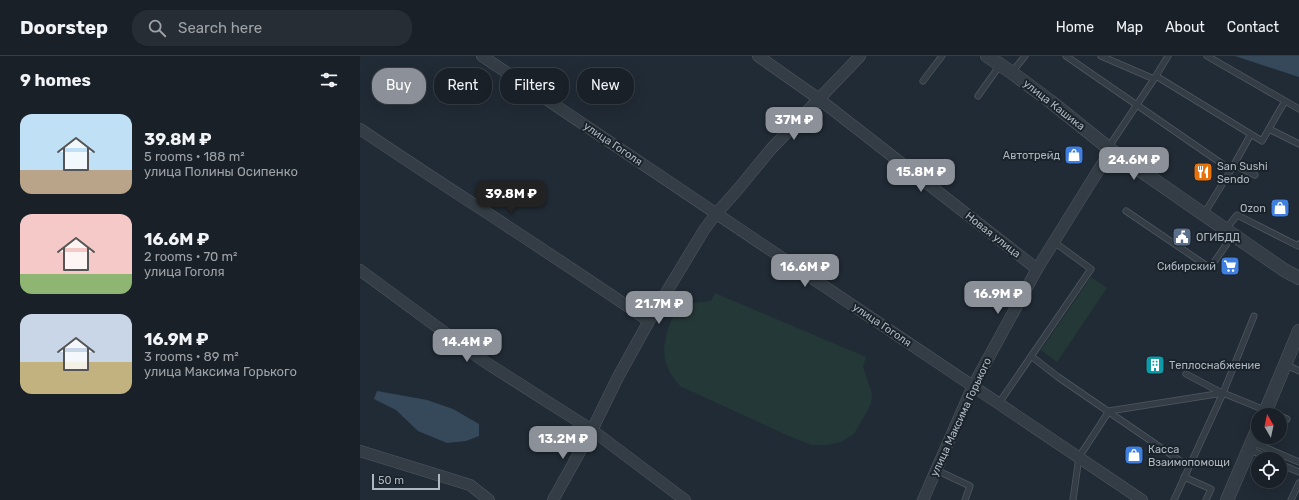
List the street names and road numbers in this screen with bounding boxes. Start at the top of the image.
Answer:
street label: улица Кашика [1021,77,1087,133]
street label: улица Гоголя [581,120,645,168]
street label: Новая улица [963,209,1023,261]
street label: улица Гоголя [850,301,914,349]
street label: улица Максима Горького [928,356,994,478]

